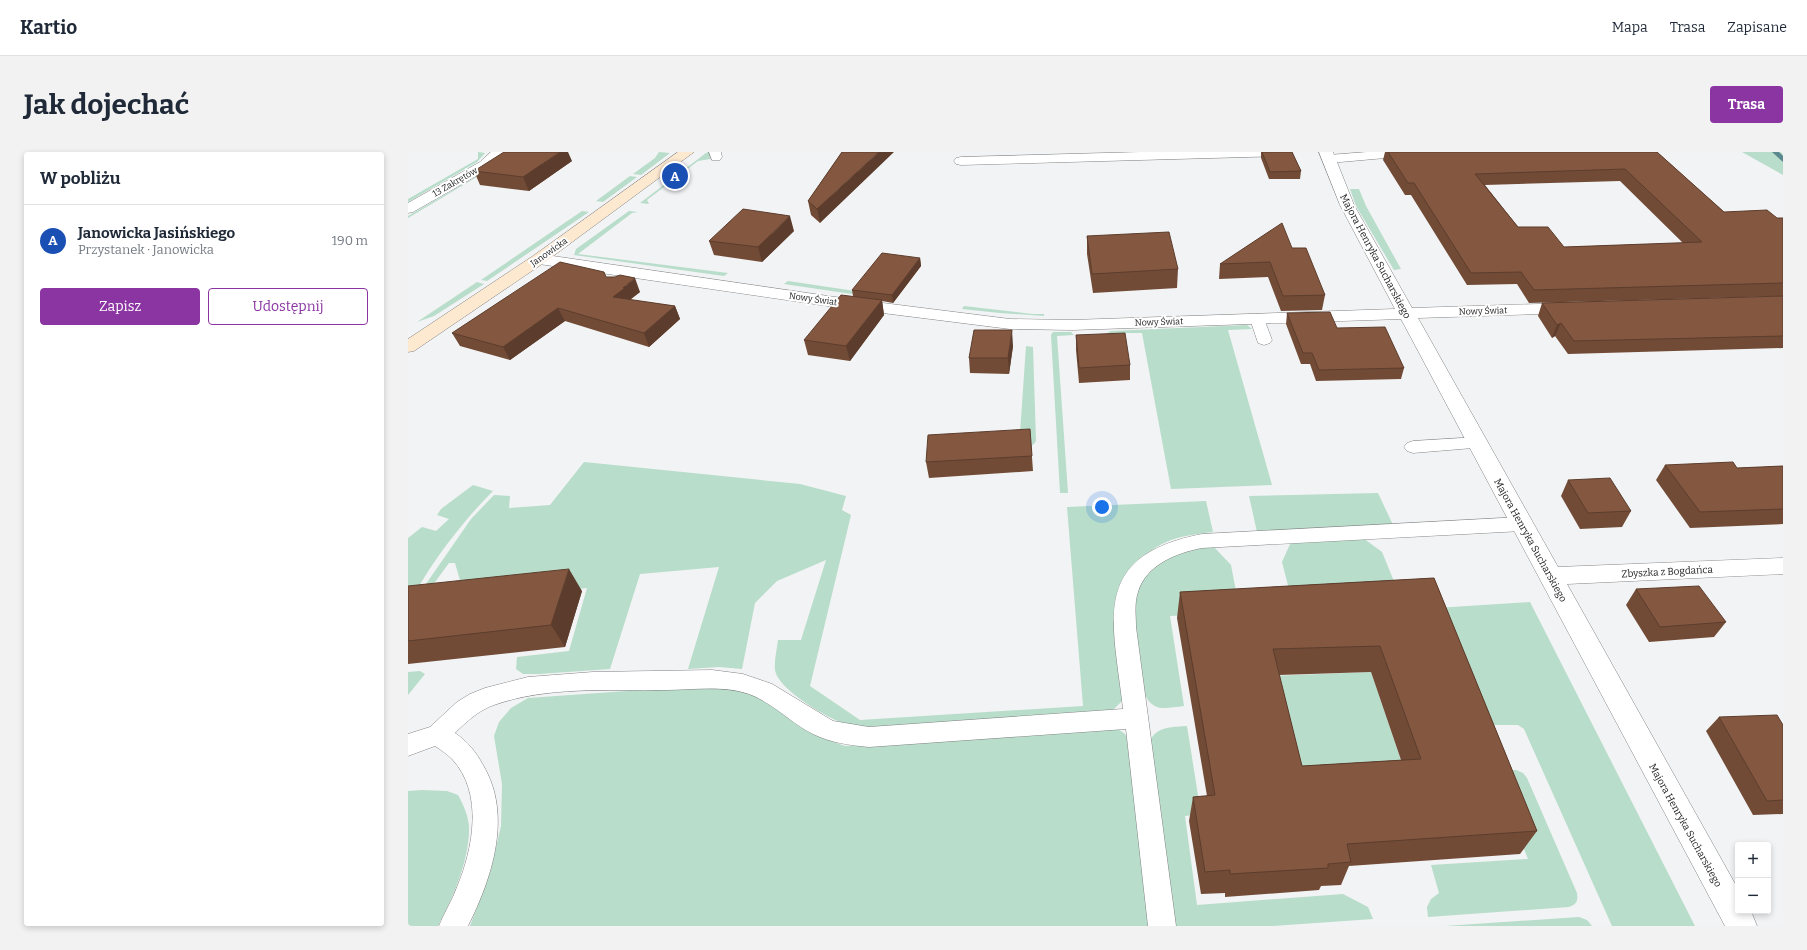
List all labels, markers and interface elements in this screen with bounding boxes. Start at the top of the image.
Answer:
text: Kartio [20,16,77,39]
text: Mapa [1612,19,1648,36]
text: Trasa [1670,19,1705,36]
text: Zapisane [1727,19,1787,36]
button: Trasa [1710,86,1783,123]
text: Jak dojechać [24,88,189,121]
pin: A [662,161,688,191]
street label: 13 Zakrętów [431,165,480,199]
text: W pobliżu [40,168,121,189]
street label: Majora Henryka Sucharskiego [1337,192,1413,321]
text: Janowicka Jasińskiego [78,224,235,242]
text: A [48,233,58,248]
text: 190 m [332,233,368,248]
street label: Janowicka [528,236,569,269]
text: Przystanek · Janowicka [78,242,214,257]
button: Zapisz [40,288,200,325]
button: Udostępnij [208,288,368,325]
street label: Nowy Świat [788,289,839,307]
street label: Nowy Świat [1458,303,1508,317]
street label: Nowy Świat [1134,314,1184,328]
street label: Majora Henryka Sucharskiego [1491,477,1569,605]
your location [1092,497,1112,517]
street label: Zbyszka z Bogdańca [1621,563,1714,580]
street label: Majora Henryka Sucharskiego [1646,762,1724,890]
map controls [1735,842,1771,914]
button: + [1735,842,1771,878]
button: − [1735,878,1771,914]

